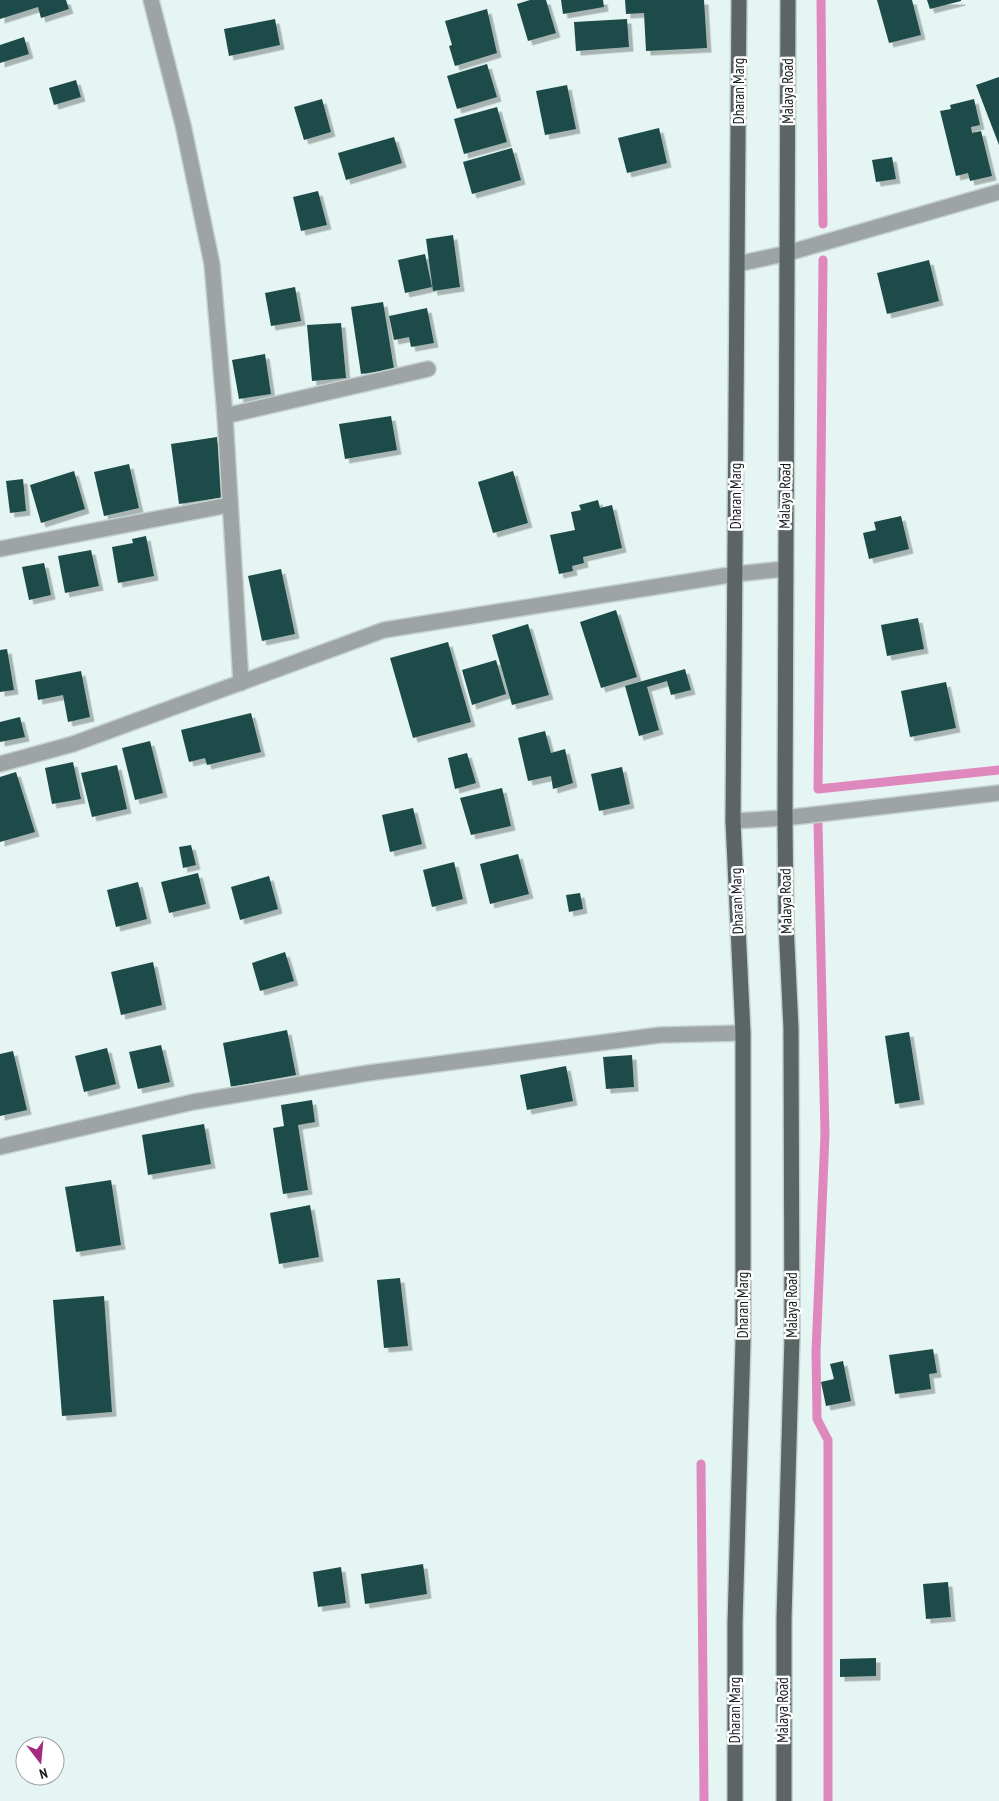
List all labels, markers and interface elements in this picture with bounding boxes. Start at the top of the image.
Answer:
street label: Dharan Marg [729,58,748,124]
street label: Malaya Road [778,58,797,124]
street label: Dharan Marg [726,463,745,529]
street label: Malaya Road [774,463,795,529]
street label: Dharan Marg [726,867,747,935]
street label: Malaya Road [775,868,796,934]
street label: Dharan Marg [733,1272,752,1338]
street label: Malaya Road [782,1272,801,1338]
street label: Dharan Marg [725,1677,744,1743]
street label: Malaya Road [773,1677,792,1743]
north arrow [15,1736,65,1786]
text: N [37,1764,50,1783]

